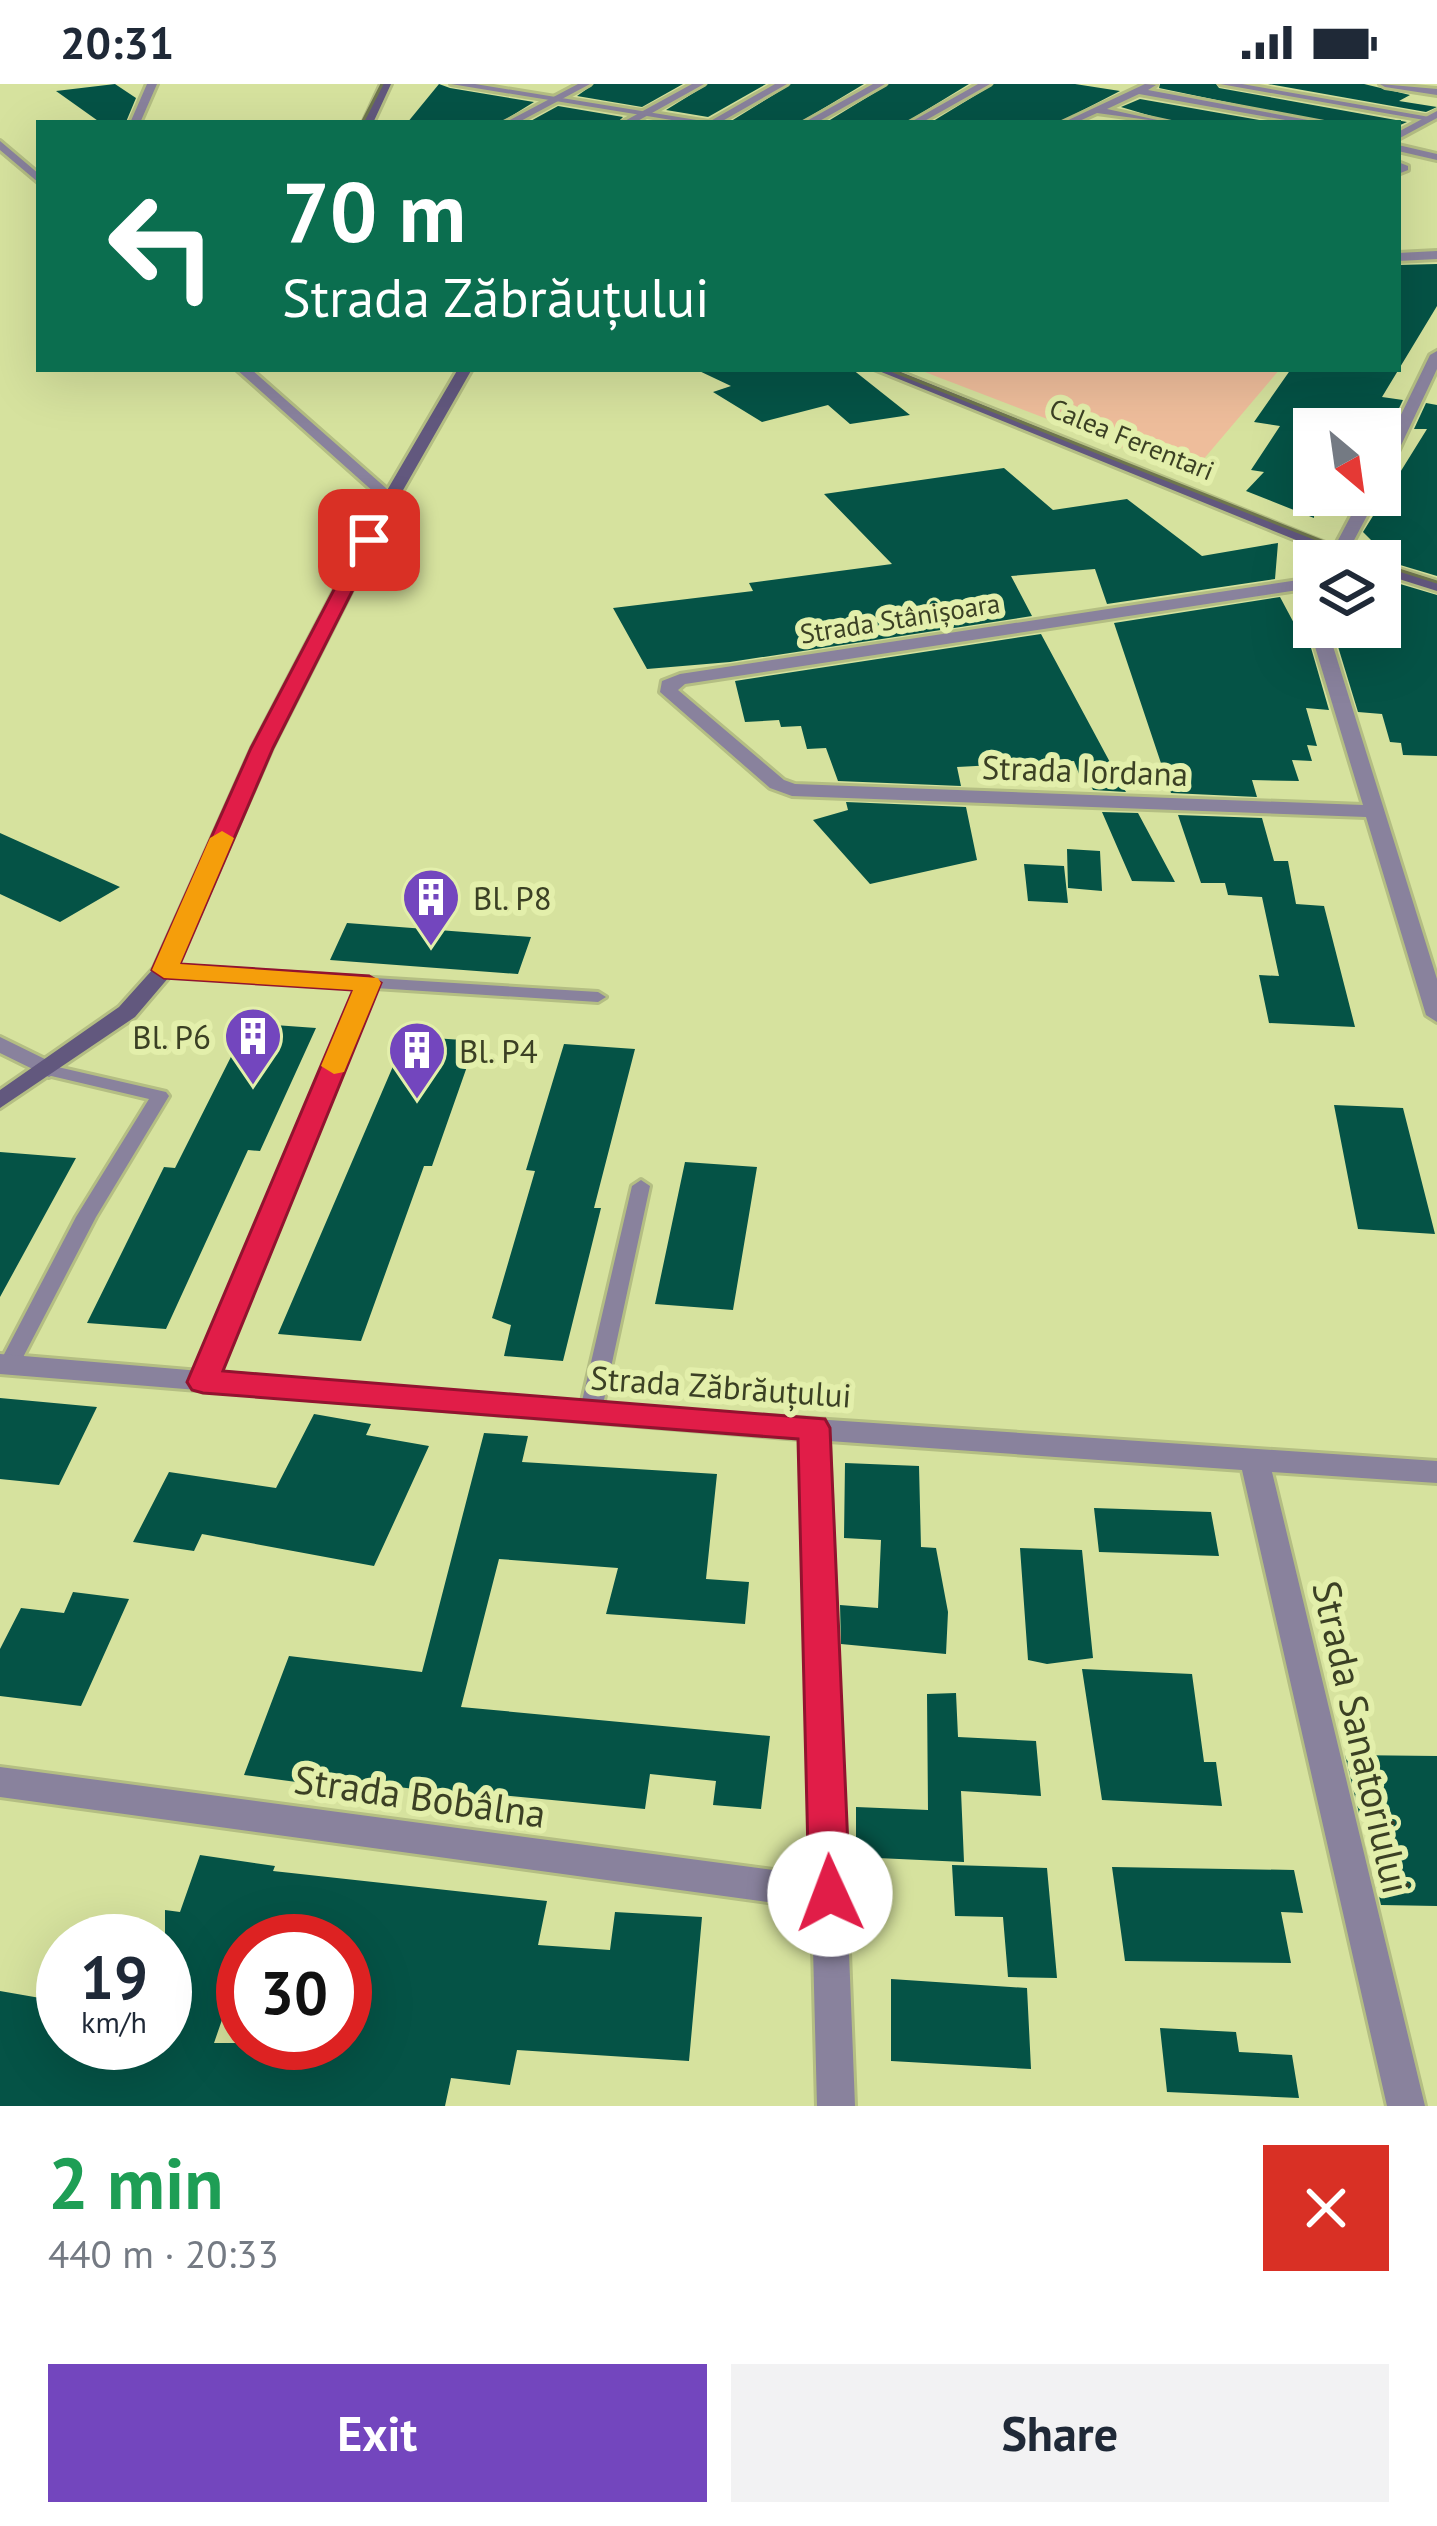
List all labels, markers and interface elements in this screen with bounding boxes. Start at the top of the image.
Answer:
text: 20:31 [60,13,174,71]
text: 70 m [282,156,466,265]
icon: left [84,168,240,324]
text: Strada Zăbrăuțului [282,262,710,332]
street label: Calea Ferentari [1045,390,1219,488]
north arrow [1293,408,1401,516]
map controls [1293,408,1401,648]
pin [318,489,420,591]
icon: arrive [336,507,402,573]
button: layers [1293,540,1401,648]
street label: Strada Stânișoara [798,585,1002,651]
street label: Strada Iordana [981,745,1189,795]
building icon: Bl. P8 [400,866,462,948]
place label: Bl. P8 [473,876,552,919]
building icon: Bl. P6 [222,1005,284,1087]
place label: Bl. P6 [132,1015,211,1058]
building icon: Bl. P4 [386,1019,448,1101]
place label: Bl. P4 [459,1029,538,1072]
street label: Strada Zăbrăuțului [589,1355,853,1417]
street label: Strada Sanatoriului [1301,1576,1423,1898]
street label: Strada Bobâlna [291,1753,549,1839]
position arrow [767,1831,893,1957]
speed limit sign: 30 [216,1914,372,2070]
text: 19 [80,1938,148,2016]
text: km/h [81,2002,147,2041]
text: 2 min [48,2136,224,2229]
button: close [1263,2145,1389,2271]
text: 440 m · 20:33 [48,2228,279,2279]
button: Exit [48,2364,707,2502]
button: Share [731,2364,1389,2502]

